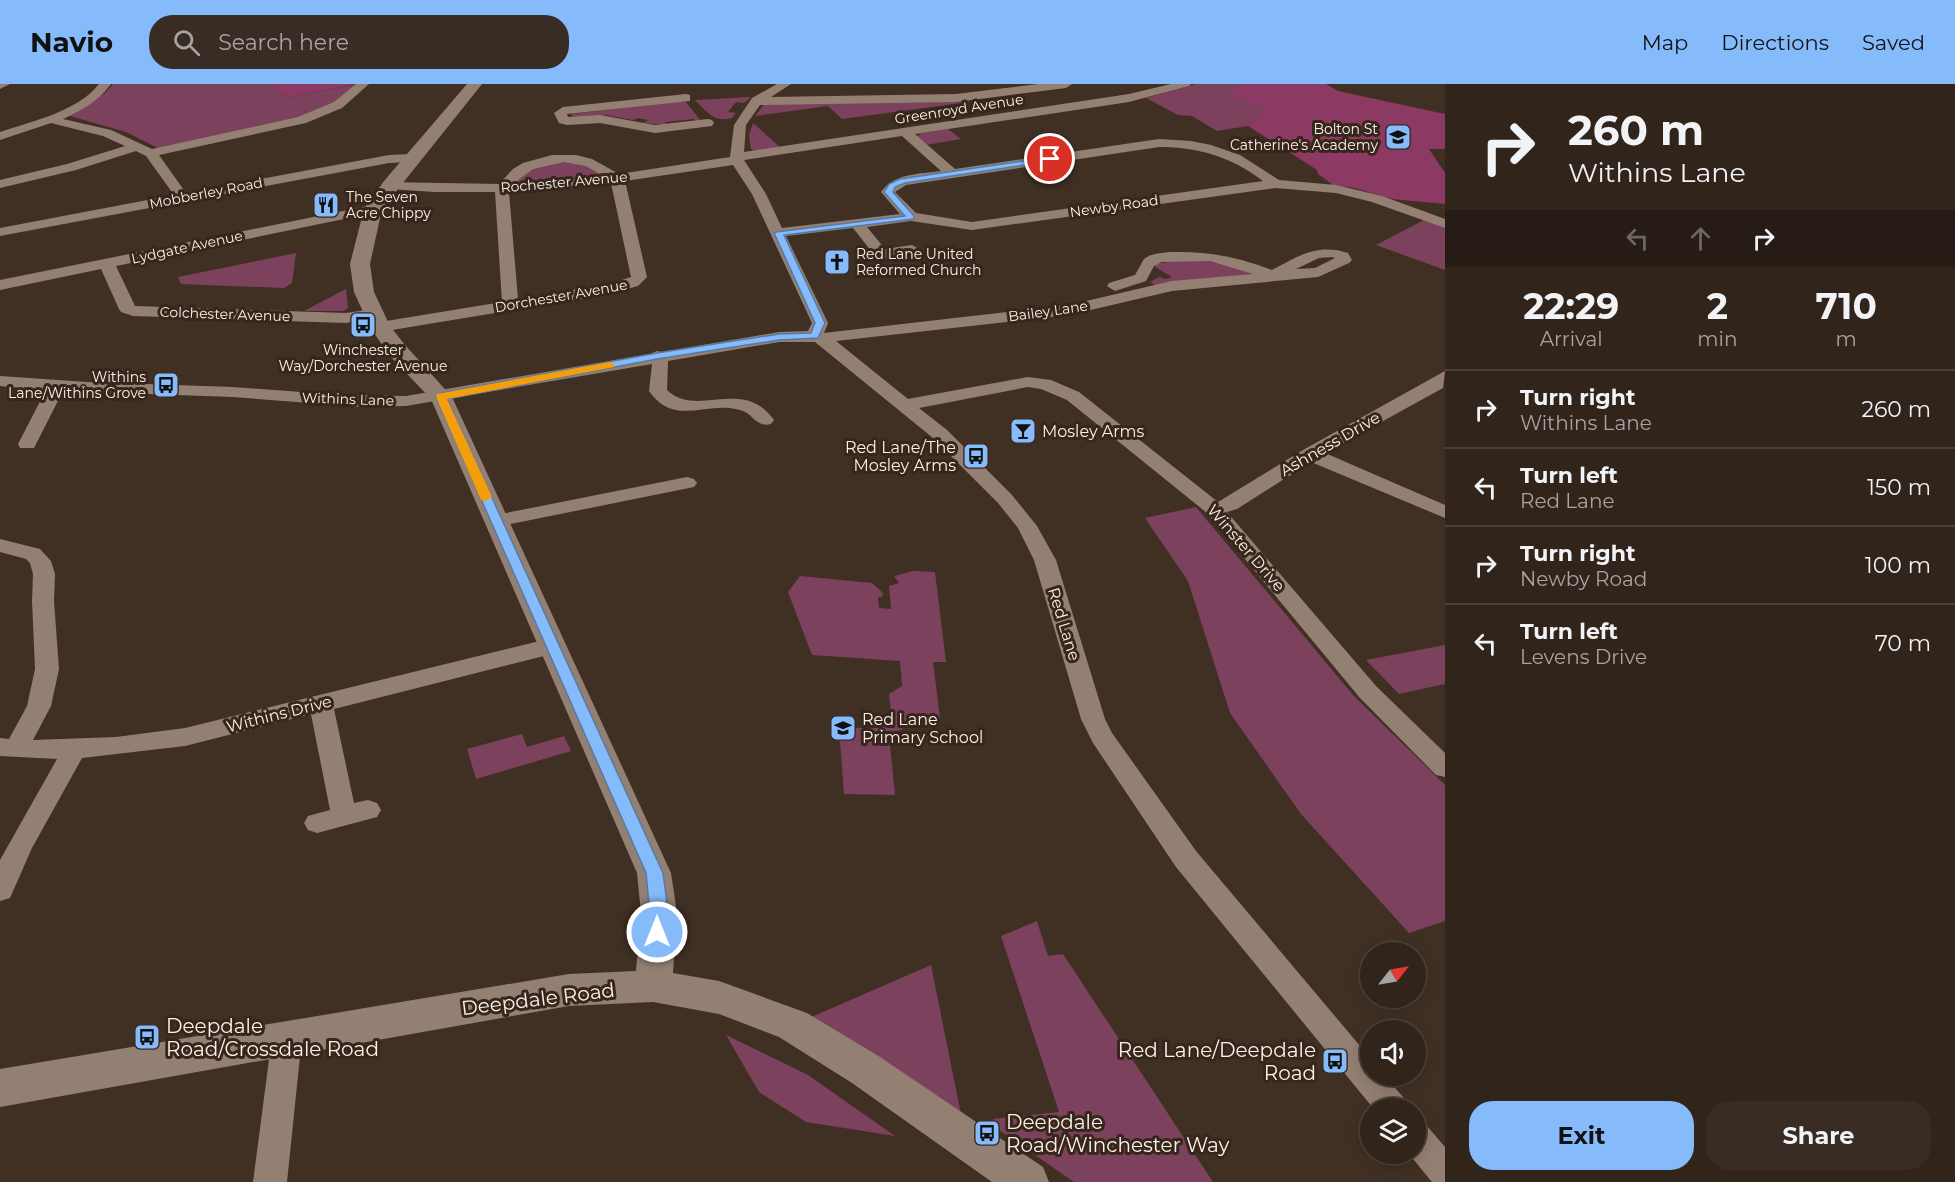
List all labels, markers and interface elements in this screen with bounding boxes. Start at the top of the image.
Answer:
search box [149,15,569,69]
text: Navio [30,25,113,59]
icon: search [170,26,203,59]
text: Search here [218,29,349,56]
text: Map [1642,30,1688,55]
text: Directions [1721,30,1829,55]
text: Saved [1862,30,1925,55]
street label: Greenroyd Avenue [893,90,1025,128]
text: 260 m [1568,104,1704,156]
icon: right [1469,108,1547,186]
place label: Bolton St Catherine's Academy [1230,120,1378,154]
school or university icon: Bolton St Catherine's Academy [1383,122,1413,152]
pin [1024,133,1075,184]
icon: arrive [1033,142,1066,175]
text: Withins Lane [1568,156,1746,189]
street label: Rochester Avenue [500,167,628,197]
street label: Mobberley Road [148,173,264,213]
place label: The Seven Acre Chippy [346,188,431,222]
restaurant icon: The Seven Acre Chippy [311,190,341,220]
street label: Newby Road [1069,191,1159,221]
icon: left [1621,222,1654,255]
icon: ahead [1684,222,1717,255]
icon: right [1747,222,1780,255]
street label: Lydgate Avenue [130,226,244,268]
place label: Red Lane United Reformed Church [856,245,981,279]
church icon: Red Lane United Reformed Church [822,247,852,277]
street label: Dorchester Avenue [493,275,629,317]
text: 22:29 [1523,284,1619,328]
text: 2 [1707,284,1728,328]
text: 710 [1816,284,1877,328]
street label: Bailey Lane [1007,296,1089,326]
street label: Colchester Avenue [159,303,291,325]
bus stop icon: Winchester Way/Dorchester Avenue [348,310,378,340]
text: Arrival [1540,327,1603,351]
text: min [1697,327,1737,351]
text: m [1836,327,1857,351]
place label: Winchester Way/Dorchester Avenue [279,341,447,375]
place label: Withins Lane/Withins Grove [8,368,146,402]
bus stop icon: Withins Lane/Withins Grove [151,370,181,400]
text: Turn right [1520,384,1635,411]
street label: Withins Lane [302,388,394,410]
icon: right [1469,393,1502,426]
text: 260 m [1861,396,1931,423]
street label: Ashness Drive [1277,408,1383,480]
text: Withins Lane [1520,411,1652,435]
bar icon: Mosley Arms [1008,416,1038,446]
place label: Mosley Arms [1042,422,1145,441]
place label: Red Lane/The Mosley Arms [845,438,956,475]
bus stop icon: Red Lane/The Mosley Arms [961,441,991,471]
text: Turn left [1520,462,1618,489]
icon: left [1469,471,1502,504]
text: 150 m [1867,474,1931,501]
text: Red Lane [1520,489,1615,513]
street label: Winster Drive [1203,501,1289,595]
text: Turn right [1520,540,1635,567]
icon: right [1469,549,1502,582]
text: 100 m [1865,552,1931,579]
text: Newby Road [1520,567,1647,591]
street label: Red Lane [1044,585,1084,663]
text: Turn left [1520,618,1618,645]
icon: left [1469,627,1502,660]
text: 70 m [1875,630,1931,657]
text: Levens Drive [1520,645,1647,669]
street label: Withins Drive [224,692,334,736]
place label: Red Lane Primary School [862,710,983,747]
school or university icon: Red Lane Primary School [828,713,858,743]
position arrow [625,900,689,964]
north arrow [1360,942,1426,1008]
map controls [1360,942,1426,1164]
street label: Deepdale Road [460,978,616,1020]
place label: Deepdale Road/Crossdale Road [166,1014,379,1061]
button: sound [1360,1020,1426,1086]
bus stop icon: Deepdale Road/Crossdale Road [132,1022,162,1052]
place label: Red Lane/Deepdale Road [1118,1038,1316,1085]
bus stop icon: Red Lane/Deepdale Road [1320,1046,1350,1076]
button: layers [1360,1098,1426,1164]
button: Exit [1469,1101,1694,1170]
button: Share [1706,1101,1931,1170]
place label: Deepdale Road/Winchester Way [1006,1110,1229,1157]
bus stop icon: Deepdale Road/Winchester Way [972,1118,1002,1148]

